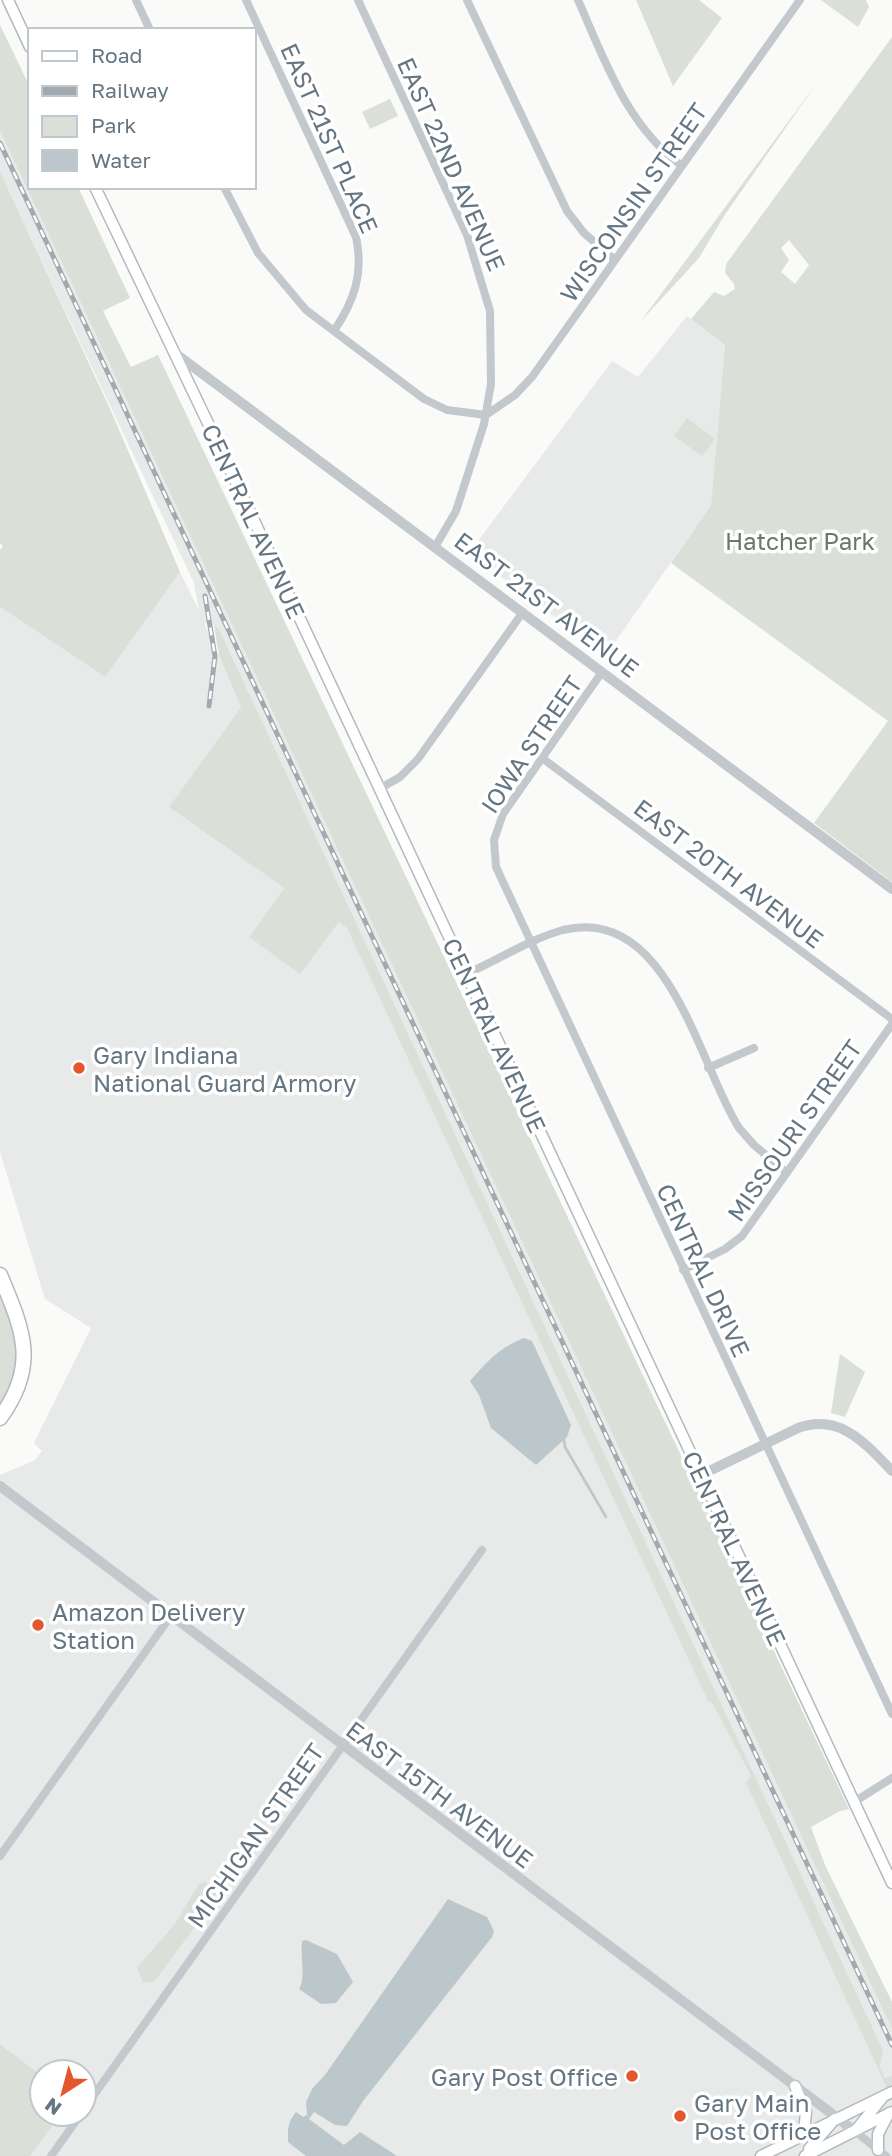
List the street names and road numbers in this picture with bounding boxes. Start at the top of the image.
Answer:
street label: EAST 21ST PLACE [275,39,385,237]
street label: EAST 22ND AVENUE [392,53,512,275]
street label: WISCONSIN STREET [553,97,713,307]
street label: CENTRAL AVENUE [196,419,312,623]
street label: EAST 21ST AVENUE [449,525,645,683]
street label: IOWA STREET [474,670,588,818]
street label: EAST 20TH AVENUE [629,792,829,954]
street label: CENTRAL AVENUE [437,933,553,1137]
street label: MISSOURI STREET [721,1034,868,1226]
street label: CENTRAL DRIVE [651,1179,757,1361]
street label: CENTRAL AVENUE [677,1446,793,1650]
street label: EAST 15TH AVENUE [341,1714,539,1874]
street label: MICHIGAN STREET [181,1737,329,1933]

